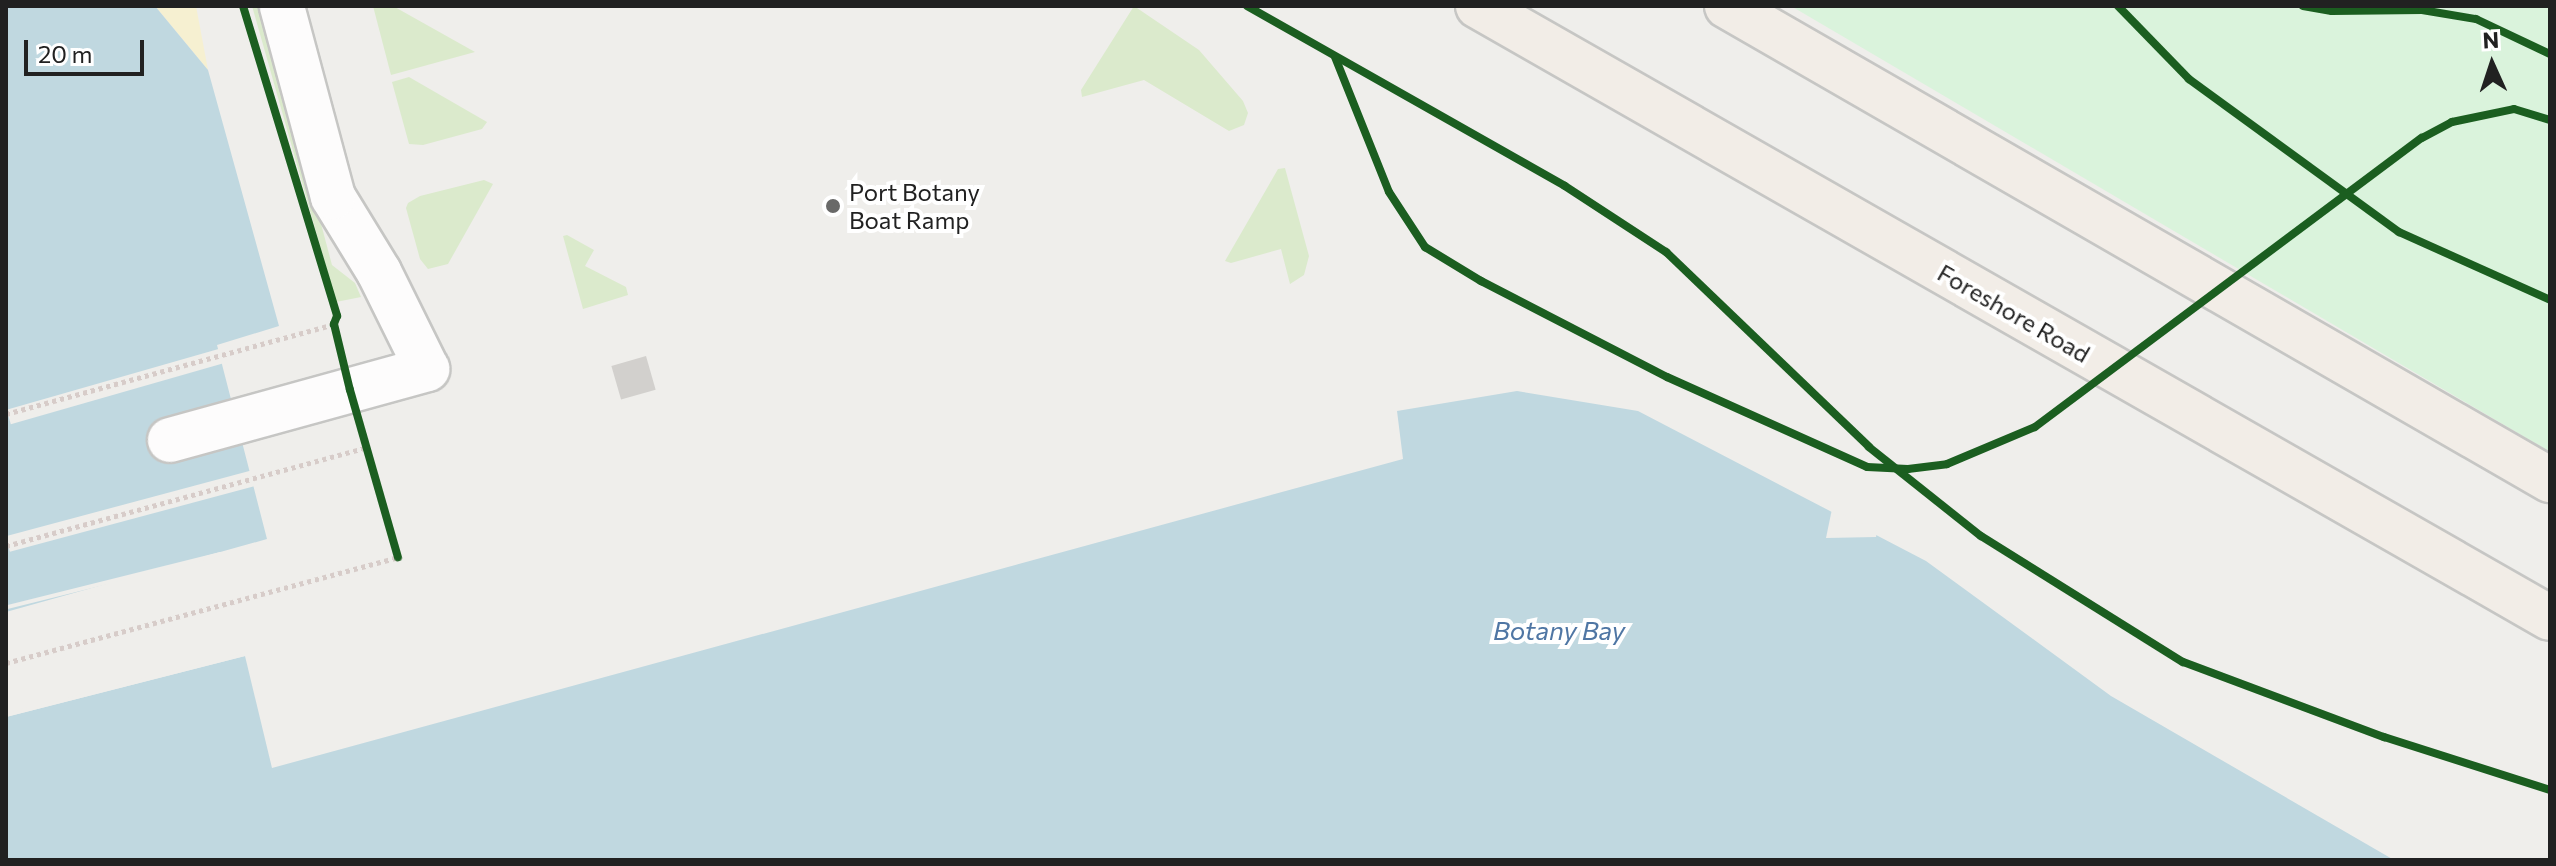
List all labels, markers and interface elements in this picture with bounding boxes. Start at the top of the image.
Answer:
scale bar [28,24,148,74]
north arrow [2452,24,2532,104]
text: N [2482,26,2500,53]
text: 20 m [38,39,92,68]
place label: Port Botany Boat Ramp [849,178,980,234]
marker: Port Botany Boat Ramp [824,197,842,215]
street label: Foreshore Road [1933,258,2095,368]
water label: Botany Bay [1493,614,1625,646]

